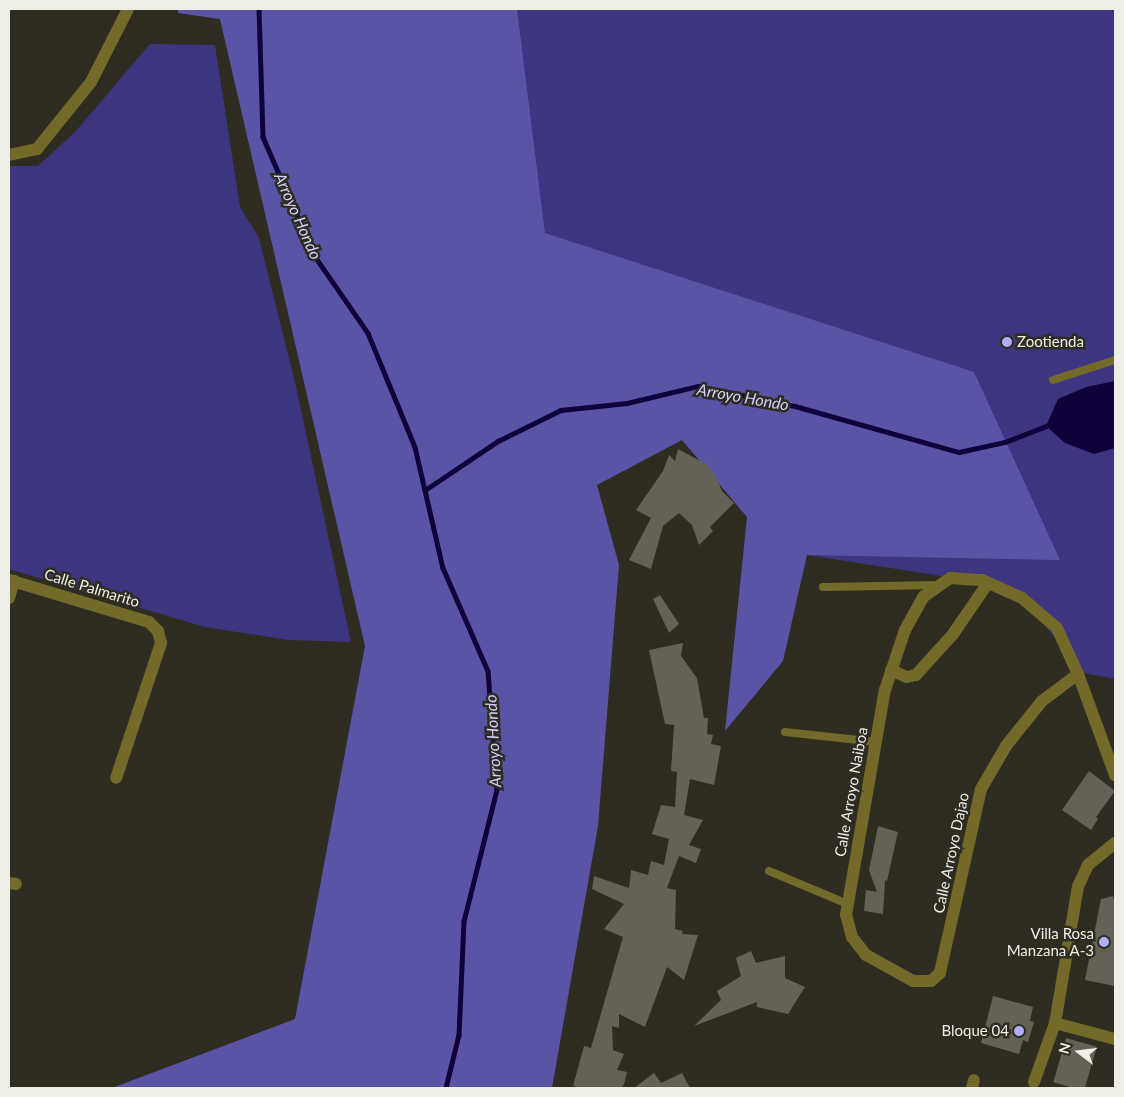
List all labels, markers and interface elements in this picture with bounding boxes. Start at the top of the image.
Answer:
water label: Arroyo Hondo [270,170,326,262]
place label: Zootienda [1017,333,1084,351]
marker: Zootienda [1001,336,1013,348]
water label: Arroyo Hondo [696,379,790,415]
street label: Calle Palmarito [42,565,142,611]
water label: Arroyo Hondo [481,694,505,788]
street label: Calle Arroyo Naiboa [831,726,871,858]
street label: Calle Arroyo Dajao [929,791,973,915]
place label: Villa Rosa Manzana A-3 [1006,924,1094,959]
marker: Villa Rosa Manzana A-3 [1098,936,1110,948]
place label: Bloque 04 [941,1022,1009,1040]
marker: Bloque 04 [1013,1025,1025,1037]
north arrow [1054,1027,1104,1077]
text: N [1054,1041,1074,1055]

